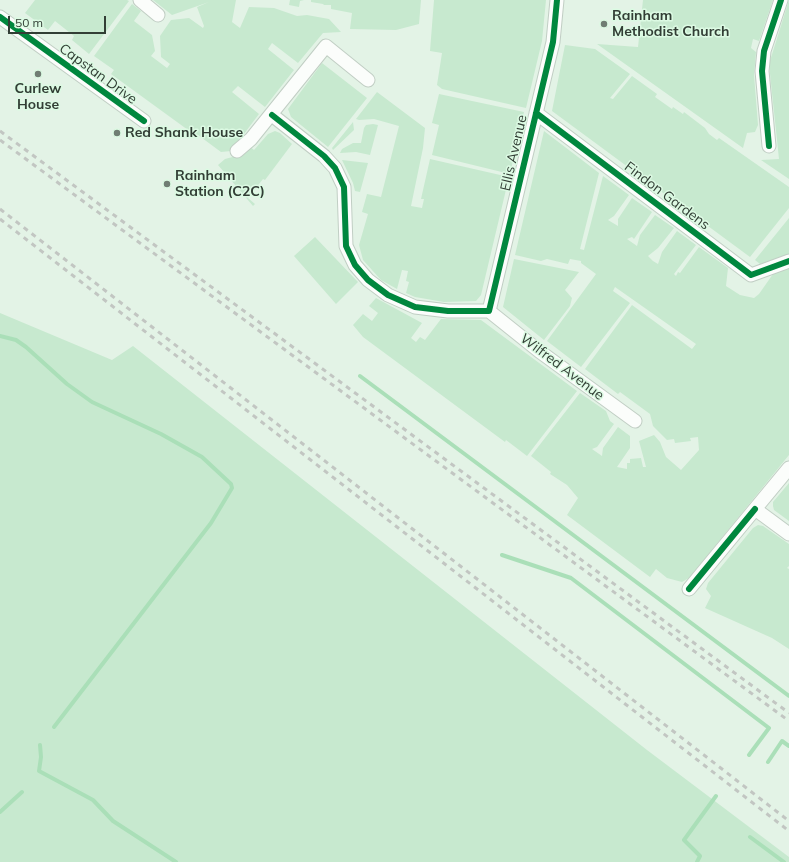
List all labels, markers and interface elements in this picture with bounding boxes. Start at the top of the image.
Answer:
scale bar [10,8,108,34]
place label: Rainham Methodist Church [612,8,730,40]
text: 50 m [15,15,43,30]
marker: Rainham Methodist Church [599,19,609,29]
street label: Capstan Drive [56,40,140,108]
marker: Curlew House [33,69,43,79]
place label: Curlew House [15,81,61,114]
street label: Ellis Avenue [497,113,531,193]
place label: Red Shank House [125,125,243,141]
marker: Red Shank House [112,128,122,138]
street label: Findon Gardens [621,158,713,234]
place label: Rainham Station (C2C) [175,168,265,200]
marker: Rainham Station (C2C) [162,179,172,189]
street label: Wilfred Avenue [517,330,607,404]

